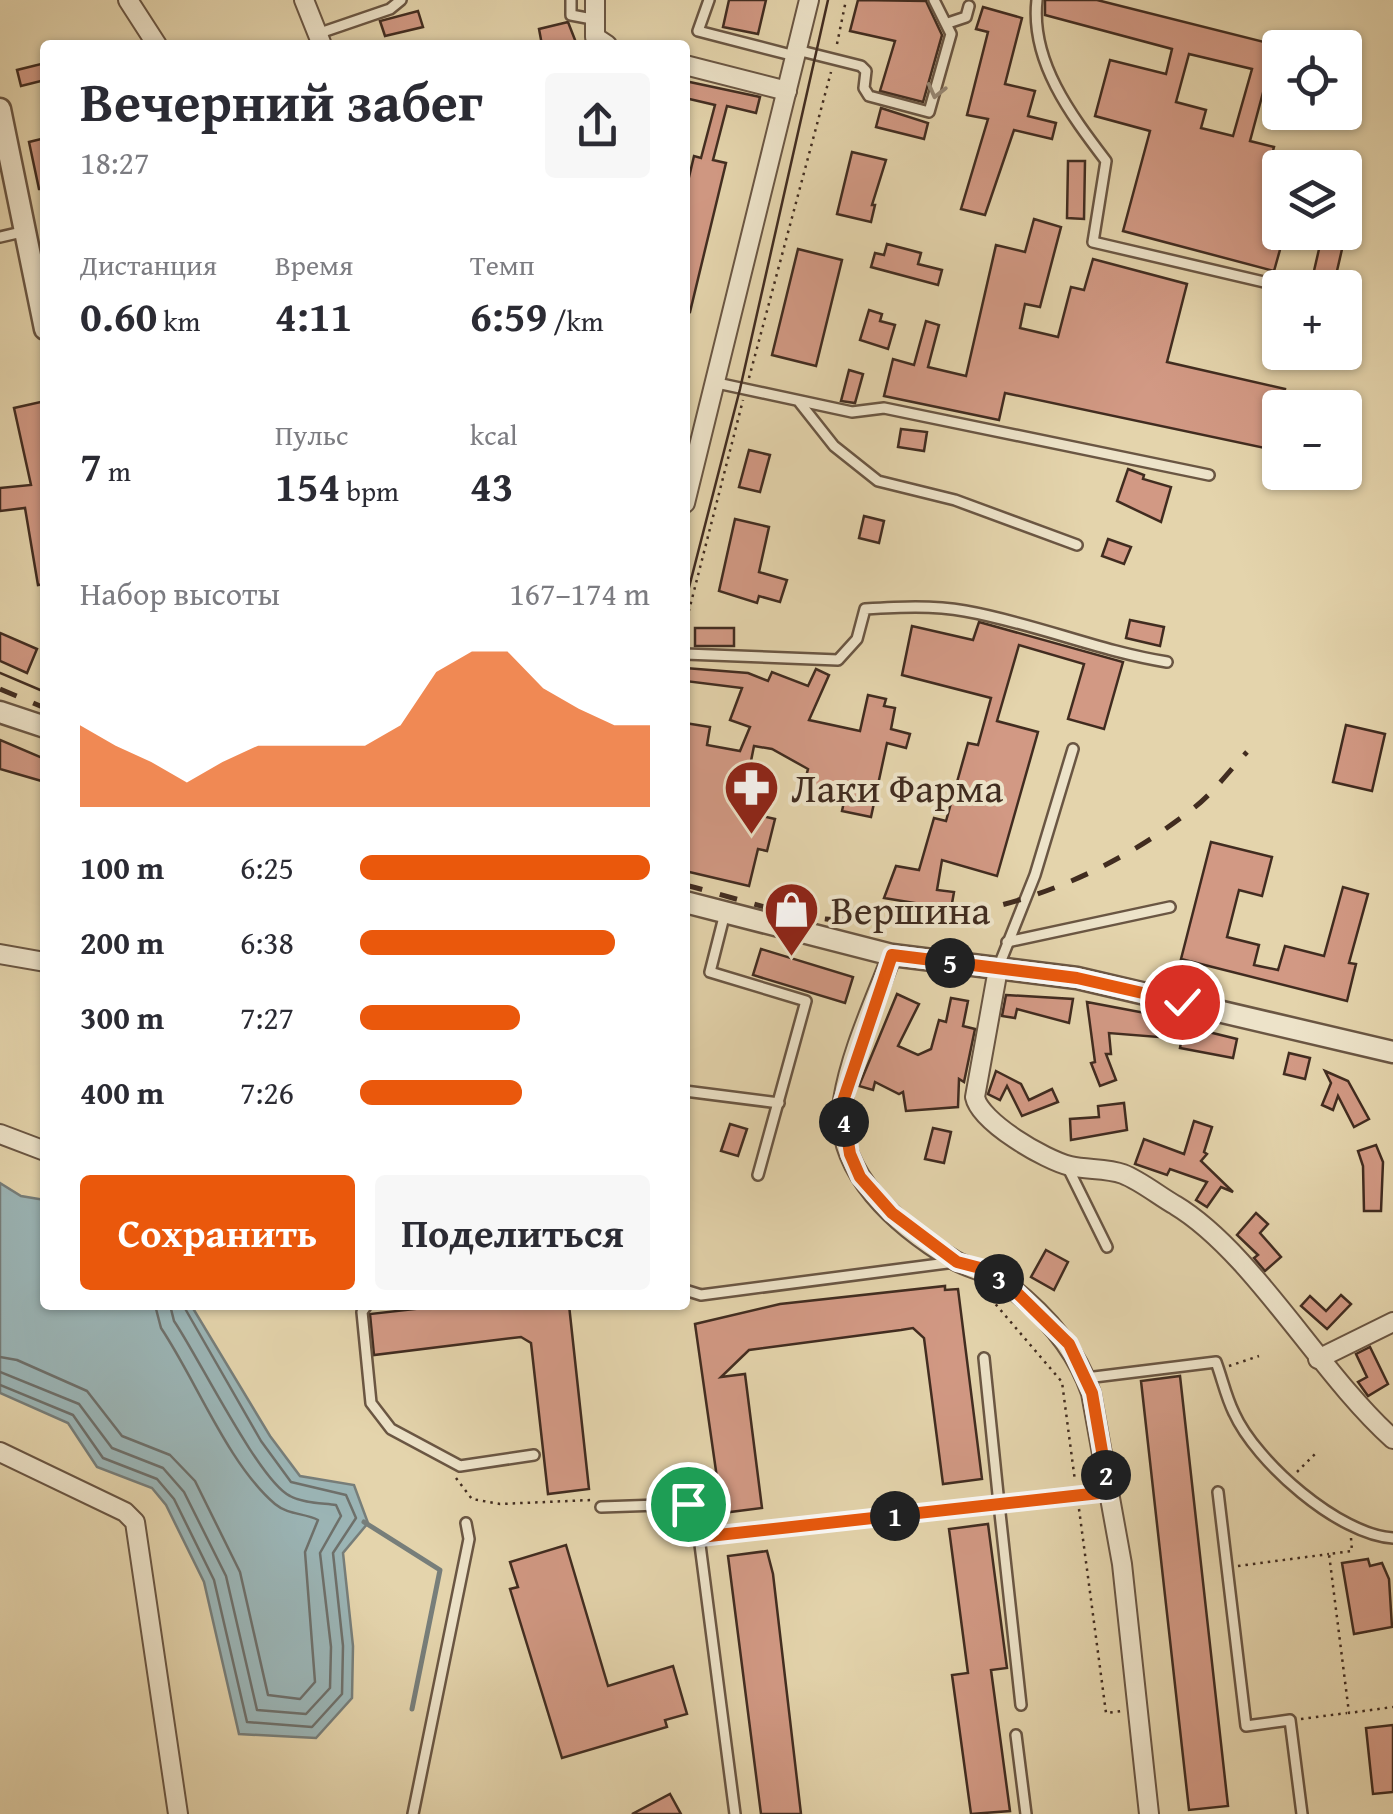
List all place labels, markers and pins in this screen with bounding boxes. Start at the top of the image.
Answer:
pharmacy icon: Лаки Фарма [722,758,782,837]
place label: Лаки Фарма [791,758,1003,817]
shop icon: Вершина [762,880,822,959]
place label: Вершина [831,880,990,939]
pin: 5 [925,938,975,988]
pin [1140,960,1225,1045]
pin: 4 [819,1097,869,1147]
pin: 3 [974,1254,1024,1304]
pin: 2 [1081,1450,1131,1500]
pin [646,1462,731,1547]
pin: 1 [870,1491,920,1541]

